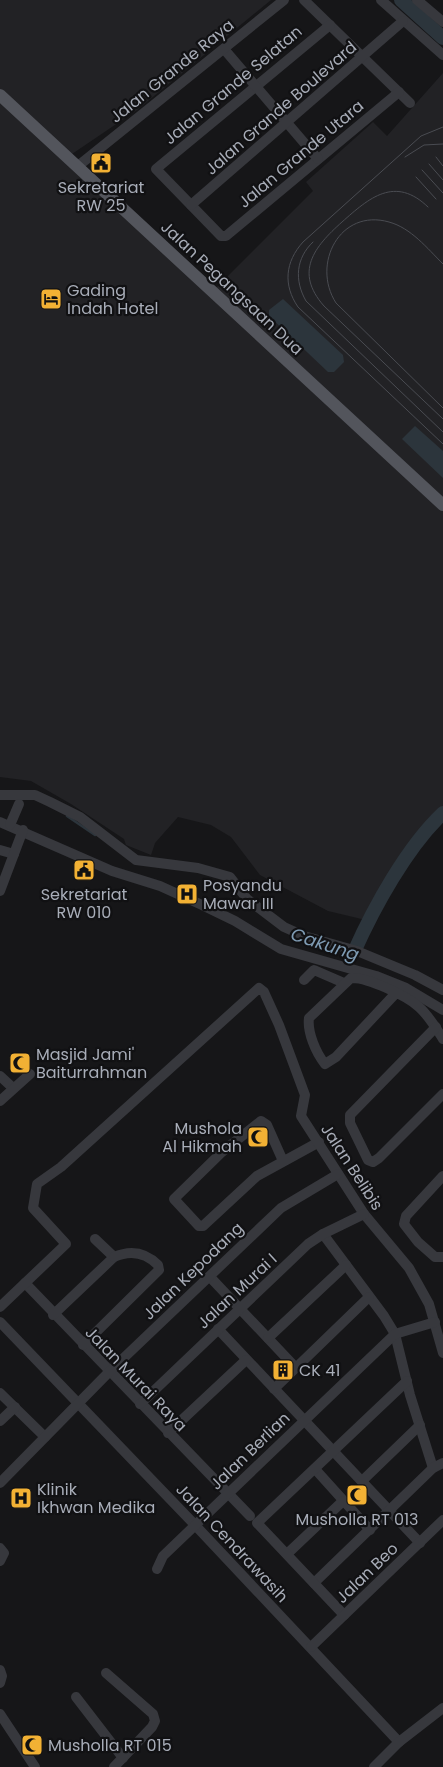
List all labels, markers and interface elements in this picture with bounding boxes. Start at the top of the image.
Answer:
street label: Jalan Grande Raya [105,14,239,128]
street label: Jalan Grande Selatan [159,20,307,150]
street label: Jalan Grande Boulevard [200,36,362,180]
street label: Jalan Grande Utara [233,95,369,213]
public building icon: Sekretariat RW 25 [89,151,113,175]
place label: Sekretariat RW 25 [58,176,144,217]
street label: Jalan Pegangsaan Dua [156,216,308,360]
place label: Gading Indah Hotel [67,279,158,320]
hotel icon: Gading Indah Hotel [39,287,63,311]
public building icon: Sekretariat RW 010 [72,858,96,882]
place label: Posyandu Mawar III [203,874,282,915]
hospital icon: Posyandu Mawar III [175,882,199,906]
place label: Sekretariat RW 010 [41,883,127,924]
water label: Cakung [288,921,362,967]
place label: Masjid Jami' Baiturrahman [36,1043,147,1084]
mosque icon: Masjid Jami' Baiturrahman [8,1051,32,1075]
place label: Mushola Al Hikmah [162,1117,242,1158]
street label: Jalan Belibis [315,1119,389,1215]
mosque icon: Mushola Al Hikmah [246,1125,270,1149]
street label: Jalan Kepodang [138,1217,248,1325]
street label: Jalan Murai I [192,1248,282,1334]
street label: Jalan Murai Raya [80,1321,192,1437]
building icon: CK 41 [271,1358,295,1382]
place label: CK 41 [299,1359,340,1382]
street label: Jalan Berlian [205,1407,295,1495]
place label: Klinik Ikhwan Medika [37,1478,155,1519]
street label: Jalan Cendrawasih [171,1478,293,1608]
mosque icon: Musholla RT 013 [345,1483,369,1507]
hospital icon: Klinik Ikhwan Medika [9,1486,33,1510]
place label: Musholla RT 013 [295,1508,419,1531]
street label: Jalan Beo [331,1537,403,1609]
mosque icon: Musholla RT 015 [20,1733,44,1757]
place label: Musholla RT 015 [48,1734,172,1757]

